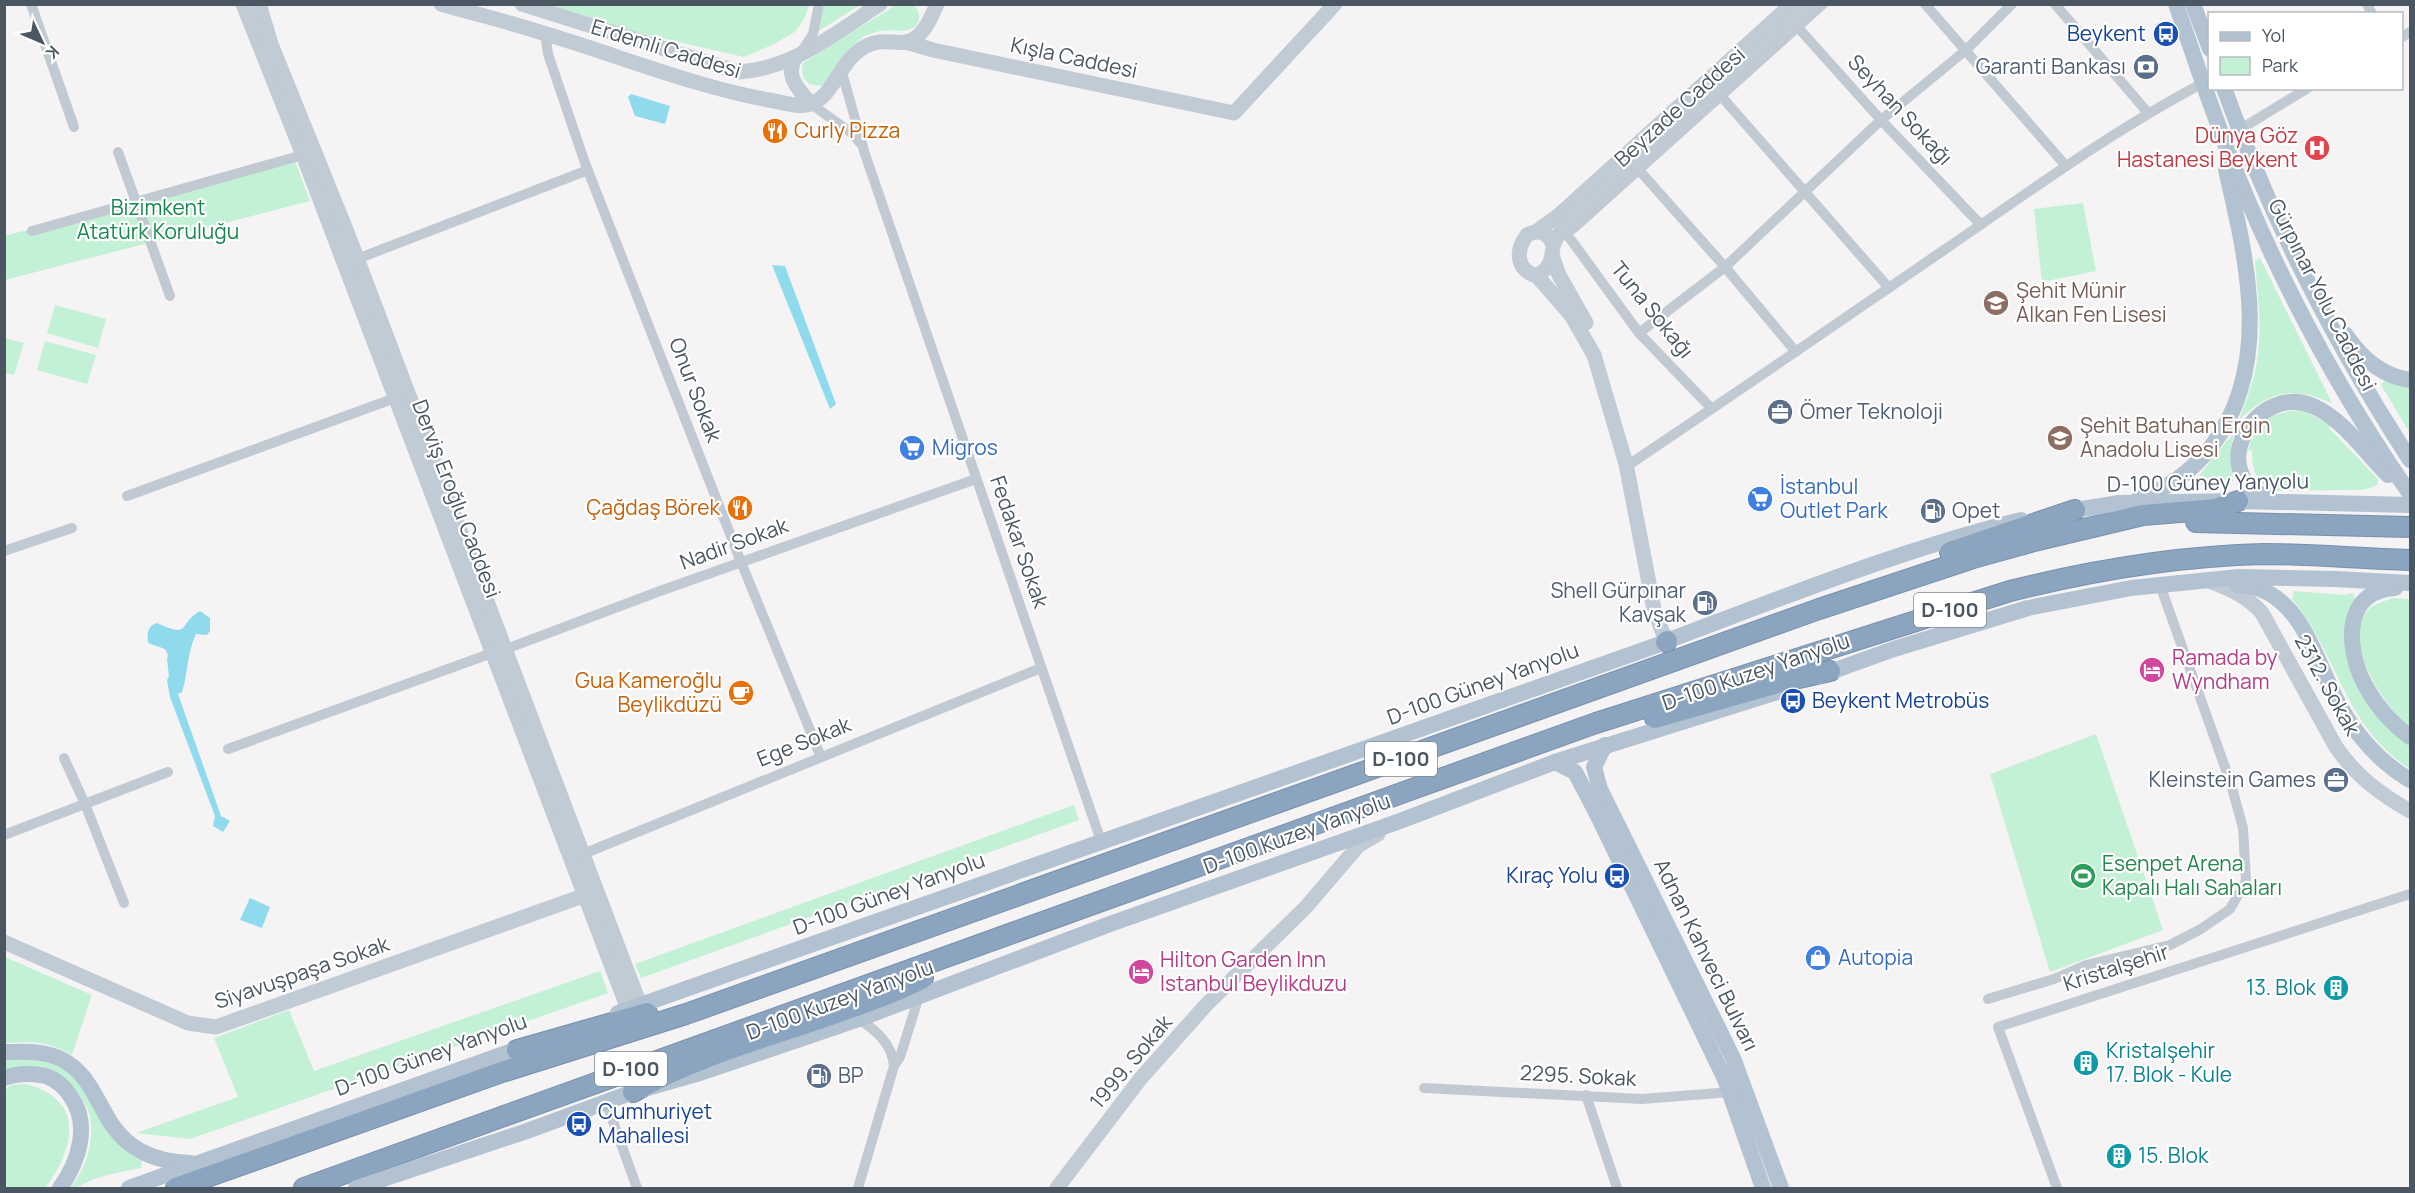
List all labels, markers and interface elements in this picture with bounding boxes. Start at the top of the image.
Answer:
north arrow [12,12,72,72]
street label: Erdemli Caddesi [588,12,745,84]
legend [2208,12,2403,90]
place label: Beykent [2067,19,2146,47]
bus stop icon: Beykent [2151,19,2181,49]
text: Yol [2262,23,2285,47]
street label: Kışla Caddesi [1008,30,1140,84]
street label: Beyzade Caddesi [1608,40,1751,172]
text: K [41,41,64,64]
street label: Seyhan Sokağı [1842,48,1959,171]
place label: Garanti Bankası [1976,52,2126,80]
bank icon: Garanti Bankası [2131,52,2161,82]
text: Park [2262,53,2299,77]
restaurant icon: Curly Pizza [760,116,790,146]
place label: Curly Pizza [794,116,900,144]
place label: Dünya Göz Hastanesi Beykent [2117,121,2298,173]
hospital icon: Dünya Göz Hastanesi Beykent [2302,133,2332,163]
park label: Bizimkent Atatürk Koruluğu [77,193,239,245]
street label: Gürpınar Yolu Caddesi [2262,194,2383,395]
street label: Tuna Sokağı [1605,255,1700,364]
place label: Şehit Münir Alkan Fen Lisesi [2016,276,2167,328]
school or university icon: Şehit Münir Alkan Fen Lisesi [1981,288,2011,318]
street label: Onur Sokak [663,333,729,446]
street label: Derviş Eroğlu Caddesi [406,395,508,602]
office icon: Ömer Teknoloji [1765,397,1795,427]
place label: Ömer Teknoloji [1800,397,1943,425]
place label: Şehit Batuhan Ergin Anadolu Lisesi [2080,411,2270,463]
school or university icon: Şehit Batuhan Ergin Anadolu Lisesi [2045,423,2075,453]
supermarket icon: Migros [897,433,927,463]
place label: Migros [932,433,998,461]
street label: D-100 Güney Yanyolu [2107,466,2309,498]
street label: Fedakar Sokak [984,472,1056,612]
place label: İstanbul Outlet Park [1780,472,1888,524]
supermarket icon: İstanbul Outlet Park [1745,484,1775,514]
place label: Çağdaş Börek [586,493,721,521]
restaurant icon: Çağdaş Börek [725,493,755,523]
fuel station icon: Opet [1918,496,1948,526]
place label: Opet [1952,496,2000,524]
street label: Nadir Sokak [676,510,792,576]
place label: Shell Gürpınar Kavşak [1550,576,1687,628]
fuel station icon: Shell Gürpınar Kavşak [1690,588,1720,618]
road number: D-100 [1914,593,1986,627]
street label: D-100 Kuzey Yanyolu [1658,626,1853,716]
street label: 2312. Sokak [2289,629,2367,740]
street label: D-100 Güney Yanyolu [1383,635,1582,731]
place label: Ramada by Wyndham [2172,643,2278,695]
hotel icon: Ramada by Wyndham [2137,655,2167,685]
place label: Gua Kameroğlu Beylikdüzü [575,666,722,718]
cafe icon: Gua Kameroğlu Beylikdüzü [726,678,756,708]
bus stop icon: Beykent Metrobüs [1778,686,1808,716]
place label: Beykent Metrobüs [1812,686,1989,714]
street label: Ege Sokak [753,709,855,773]
road number: D-100 [1365,742,1437,776]
place label: Kleinstein Games [2149,765,2316,793]
office icon: Kleinstein Games [2321,765,2351,795]
street label: D-100 Kuzey Yanyolu [1199,786,1394,880]
street label: D-100 Güney Yanyolu [789,845,988,941]
place label: Esenpet Arena Kapalı Halı Sahaları [2102,849,2282,901]
street label: Adnan Kahveci Bulvarı [1648,854,1766,1055]
place label: Kıraç Yolu [1506,861,1598,889]
bus stop icon: Kıraç Yolu [1602,861,1632,891]
sports icon: Esenpet Arena Kapalı Halı Sahaları [2068,861,2098,891]
street label: Siyavuşpaşa Sokak [211,929,393,1015]
street label: Kristalşehir [2059,937,2172,997]
shop icon: Autopia [1803,943,1833,973]
place label: Autopia [1838,943,1913,971]
place label: Hilton Garden Inn Istanbul Beylikduzu [1160,945,1347,997]
street label: D-100 Kuzey Yanyolu [742,952,937,1046]
hotel icon: Hilton Garden Inn Istanbul Beylikduzu [1126,957,1156,987]
place label: 13. Blok [2246,973,2317,1001]
building icon: 13. Blok [2321,973,2351,1003]
street label: D-100 Güney Yanyolu [331,1006,530,1102]
street label: 1999. Sokak [1083,1008,1178,1114]
place label: Kristalşehir 17. Blok - Kule [2106,1036,2232,1088]
building icon: Kristalşehir 17. Blok - Kule [2071,1048,2101,1078]
road number: D-100 [595,1052,667,1086]
street label: 2295. Sokak [1519,1058,1638,1092]
fuel station icon: BP [804,1061,834,1091]
place label: BP [838,1061,864,1089]
place label: Cumhuriyet Mahallesi [598,1097,712,1149]
bus stop icon: Cumhuriyet Mahallesi [564,1109,594,1139]
building icon: 15. Blok [2104,1141,2134,1171]
place label: 15. Blok [2138,1141,2209,1169]

